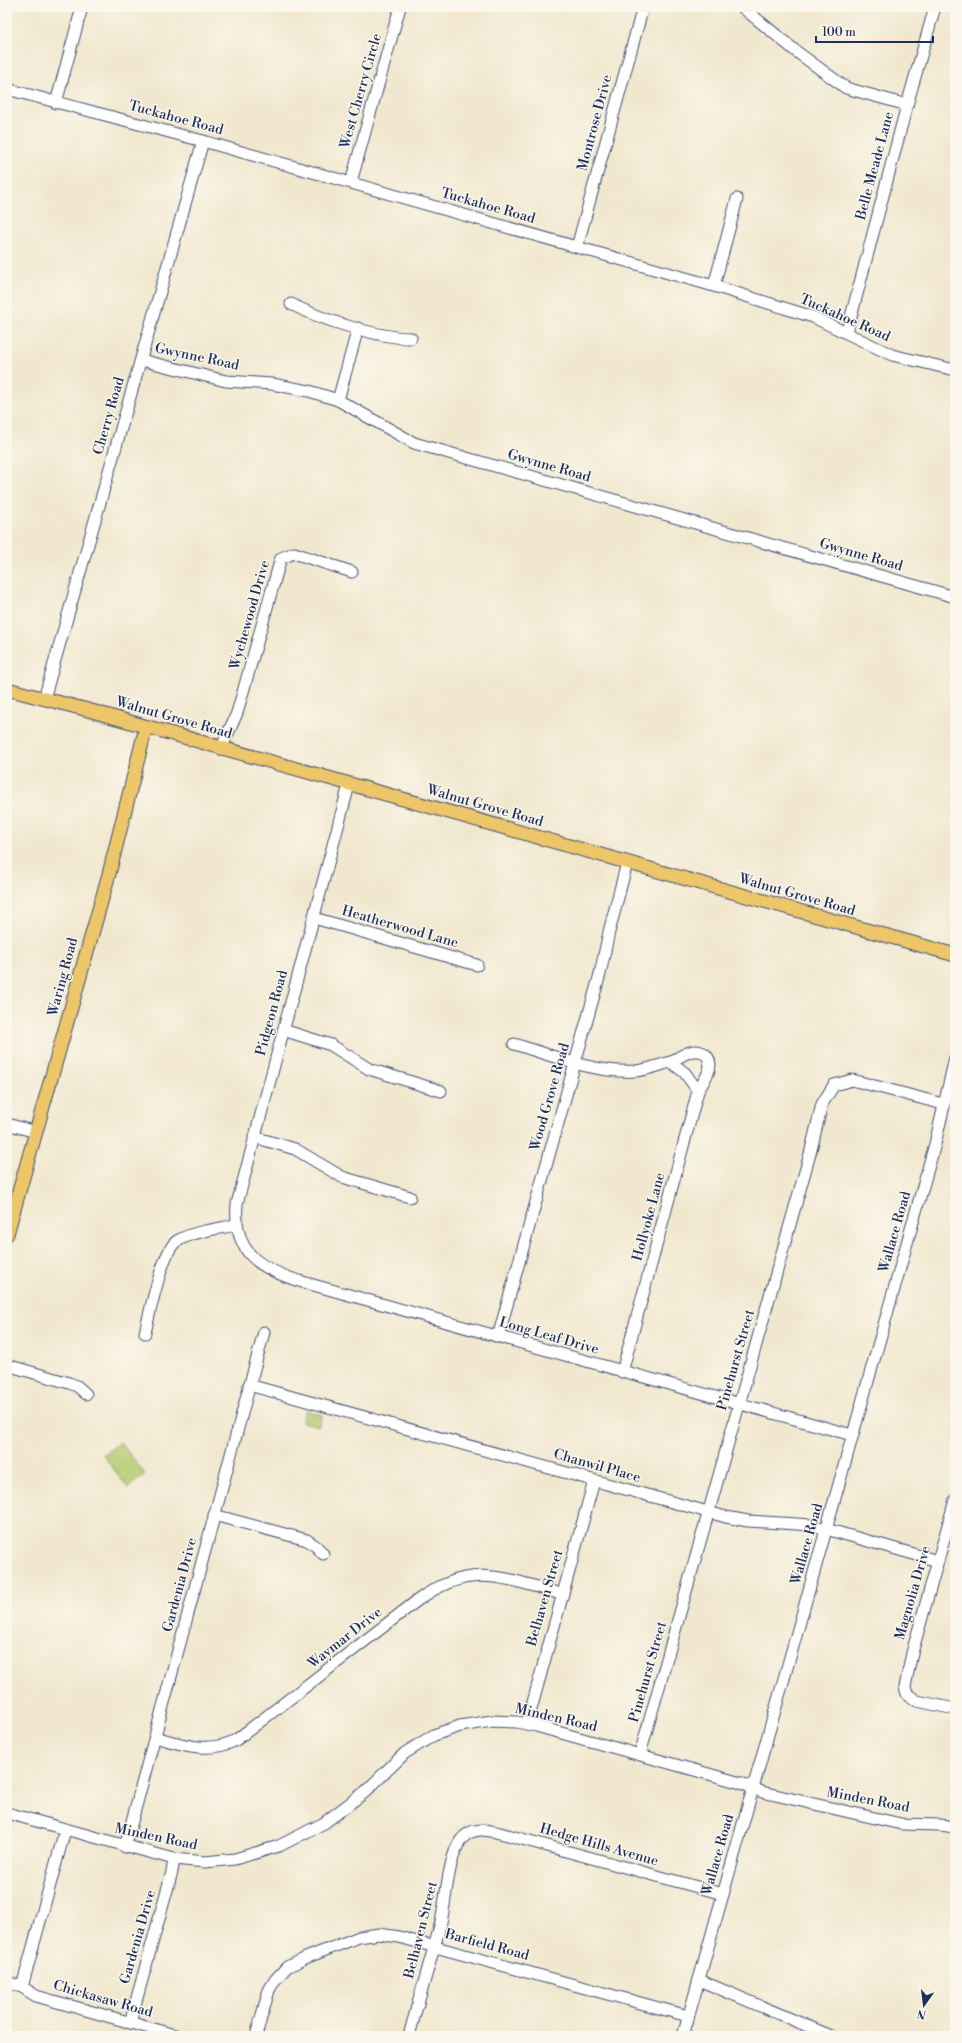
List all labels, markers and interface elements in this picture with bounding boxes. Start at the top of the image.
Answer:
scale bar [816,18,933,44]
text: 100 m [822,25,856,40]
street label: West Cherry Circle [336,31,386,152]
street label: Montrose Drive [573,73,617,173]
street label: Tuckahoe Road [127,97,225,139]
street label: Belle Meade Lane [852,110,898,223]
street label: Tuckahoe Road [439,184,537,228]
street label: Tuckahoe Road [797,290,893,346]
street label: Gwynne Road [153,339,241,375]
street label: Cherry Road [89,375,129,457]
street label: Gwynne Road [505,446,593,486]
street label: Gwynne Road [817,535,905,575]
street label: Wychewood Drive [226,558,274,673]
street label: Walnut Grove Road [113,693,234,743]
street label: Walnut Grove Road [424,781,545,831]
street label: Walnut Grove Road [736,870,857,920]
street label: Heatherwood Lane [340,902,460,952]
street label: Waring Road [44,936,82,1019]
street label: Pidgeon Road [252,968,292,1058]
street label: Wood Grove Road [526,1041,574,1154]
street label: Hollyoke Lane [629,1171,669,1263]
street label: Wallace Road [875,1189,915,1276]
street label: Pinehurst Street [713,1307,759,1413]
street label: Long Leaf Drive [497,1313,601,1359]
street label: Chanwil Place [551,1445,643,1487]
street label: Wallace Road [787,1501,827,1588]
street label: Gardenia Drive [159,1536,201,1634]
street label: Magnolia Drive [891,1544,935,1642]
street label: Belhaven Street [522,1548,567,1649]
street label: Waymar Drive [303,1603,386,1673]
street label: Pinehurst Street [625,1619,671,1725]
street label: Minden Road [513,1700,599,1736]
street label: Minden Road [825,1783,911,1817]
street label: Wallace Road [698,1812,738,1899]
street label: Minden Road [113,1819,199,1855]
street label: Hedge Hills Avenue [538,1819,660,1871]
street label: Belhaven Street [400,1880,442,1981]
street label: Gardenia Drive [116,1888,160,1986]
street label: Barfield Road [442,1925,531,1965]
street label: Chickasaw Road [51,1976,155,2022]
north arrow [904,1985,944,2025]
text: N [916,2006,928,2022]

